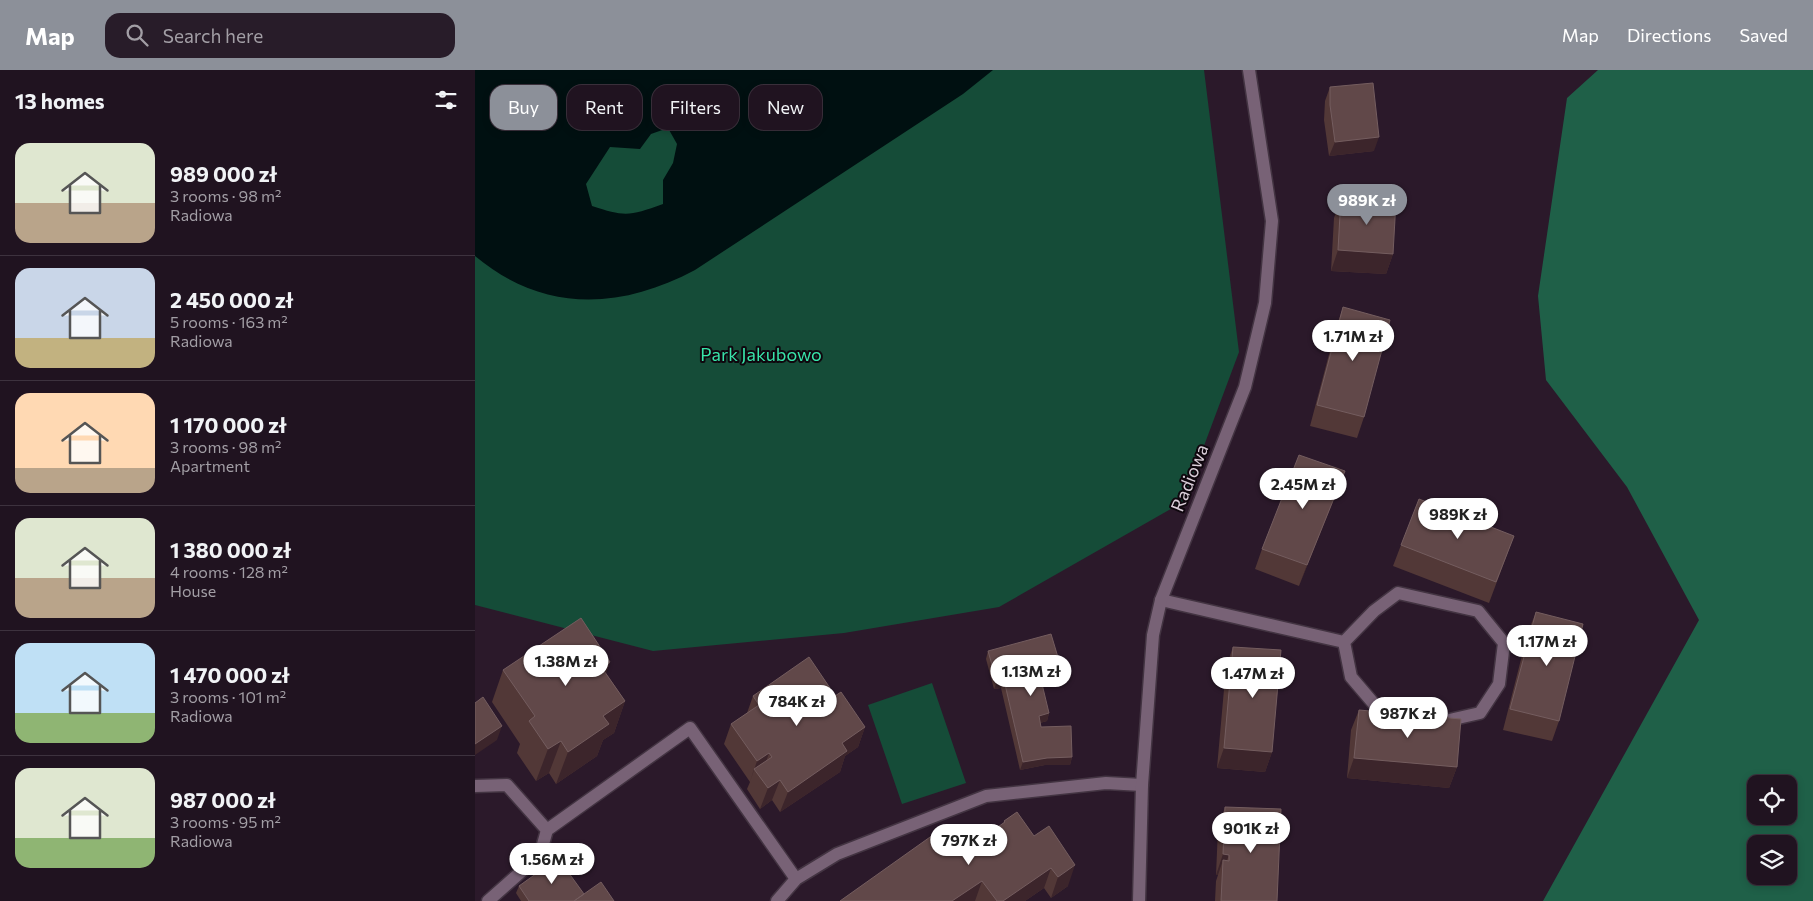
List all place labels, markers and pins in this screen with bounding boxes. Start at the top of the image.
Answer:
pin: 989K zł [1321,184,1413,226]
pin: 1.71M zł [1301,320,1405,362]
pin: 2.45M zł [1251,468,1355,510]
pin: 989K zł [1412,498,1504,540]
pin: 1.17M zł [1495,624,1599,667]
pin: 1.38M zł [514,644,618,687]
pin: 1.13M zł [979,654,1083,697]
pin: 1.47M zł [1201,656,1305,699]
pin: 784K zł [751,684,843,727]
pin: 987K zł [1362,696,1454,739]
pin: 901K zł [1205,812,1297,854]
pin: 797K zł [923,824,1015,866]
pin: 1.56M zł [500,842,604,885]

